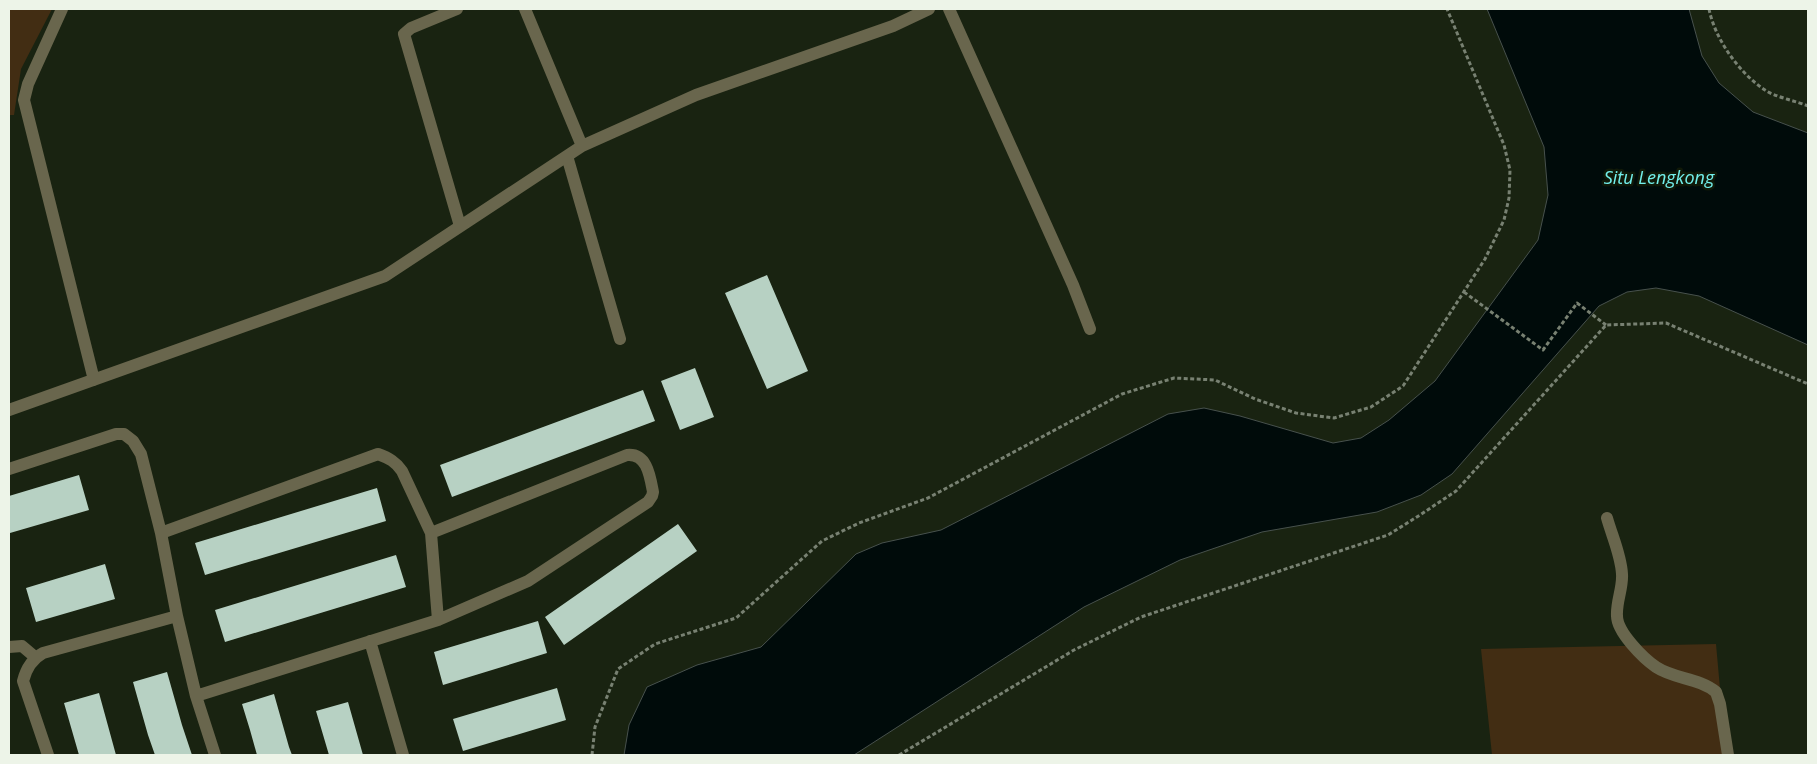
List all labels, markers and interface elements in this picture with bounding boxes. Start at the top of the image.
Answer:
water label: Situ Lengkong [1604,165,1715,189]

